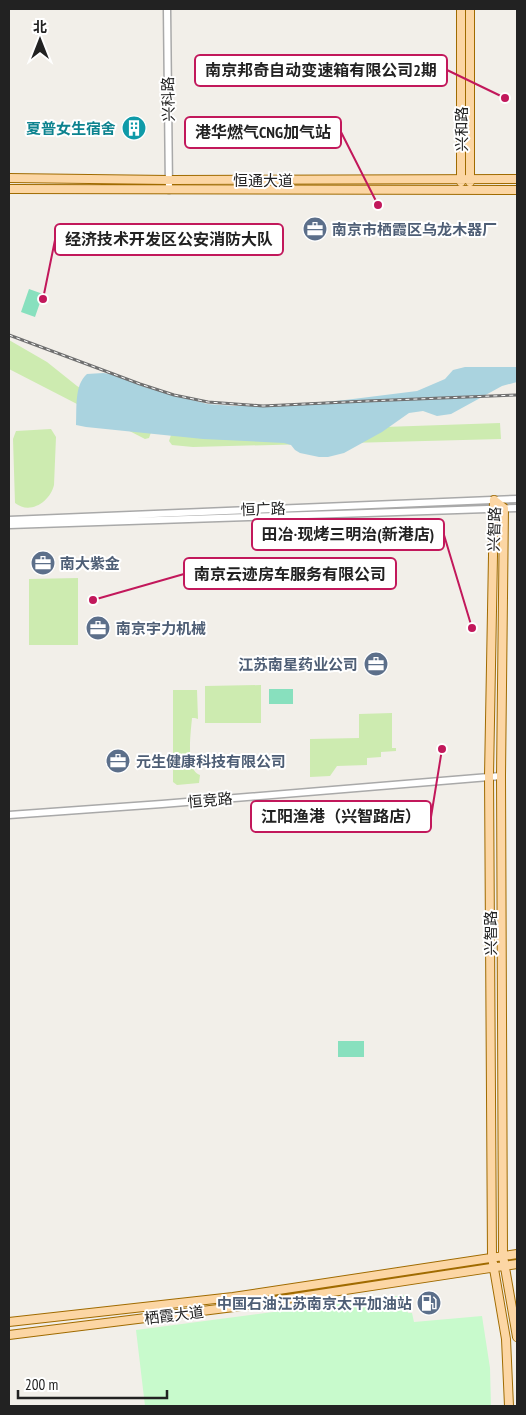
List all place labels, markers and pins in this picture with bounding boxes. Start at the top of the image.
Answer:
callout: 南京邦奇自动变速箱有限公司2期 [195,55,447,86]
building icon: 夏普女生宿舍 [121,115,147,141]
callout: 港华燃气CNG加气站 [185,117,341,148]
place label: 夏普女生宿舍 [26,119,116,138]
office icon: 南京市栖霞区乌龙木器厂 [302,216,328,242]
place label: 南京市栖霞区乌龙木器厂 [332,220,497,239]
callout: 经济技术开发区公安消防大队 [55,224,283,255]
callout: 田冶·现烤三明治(新港店) [252,519,444,550]
office icon: 南大紫金 [30,550,56,576]
place label: 南大紫金 [60,554,120,573]
callout: 南京云迹房车服务有限公司 [184,558,396,589]
office icon: 南京宇力机械 [85,615,111,641]
place label: 南京宇力机械 [116,619,206,638]
office icon: 江苏南星药业公司 [363,651,389,677]
place label: 江苏南星药业公司 [238,655,358,674]
office icon: 元生健康科技有限公司 [105,748,131,774]
place label: 元生健康科技有限公司 [136,752,286,771]
callout: 江阳渔港（兴智路店） [251,801,431,832]
fuel station icon: 中国石油江苏南京太平加油站 [416,1290,442,1316]
place label: 中国石油江苏南京太平加油站 [217,1294,412,1313]

